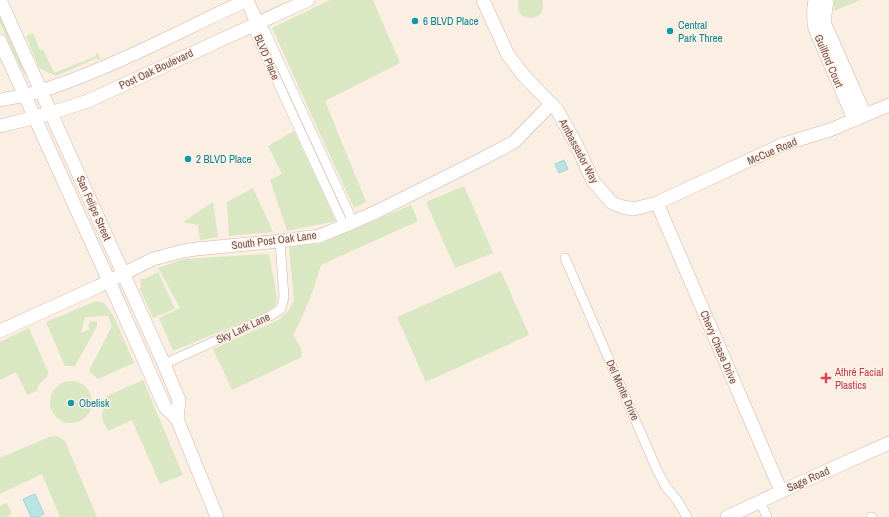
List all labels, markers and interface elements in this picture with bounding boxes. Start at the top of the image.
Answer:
place label: 6 BLVD Place [423,14,479,28]
marker: 6 BLVD Place [410,16,420,26]
place label: Central Park Three [678,18,722,45]
marker: Central Park Three [665,26,675,36]
street label: BLVD Place [251,32,283,82]
street label: Guilford Court [811,32,847,90]
street label: Post Oak Boulevard [117,46,195,92]
street label: Ambassador Way [556,116,602,186]
street label: McCue Road [745,134,799,168]
place label: 2 BLVD Place [196,152,252,166]
marker: 2 BLVD Place [183,154,193,164]
street label: San Felipe Street [73,173,115,243]
street label: South Post Oak Lane [231,228,317,252]
street label: Chevy Chase Drive [697,308,741,386]
street label: Sky Lark Lane [214,309,272,347]
street label: Del Monte Drive [603,357,643,423]
place label: Athré Facial Plastics [834,365,883,392]
marker: Athré Facial Plastics [820,372,832,384]
place label: Obelisk [79,396,110,410]
marker: Obelisk [66,398,76,408]
street label: Sage Road [785,463,831,495]

